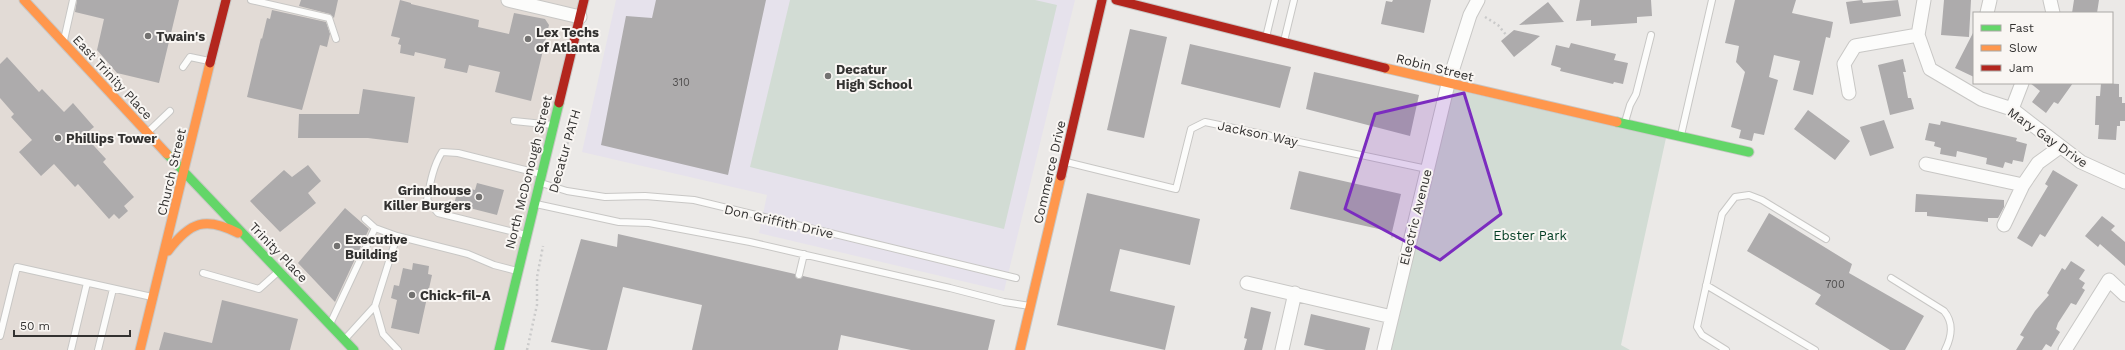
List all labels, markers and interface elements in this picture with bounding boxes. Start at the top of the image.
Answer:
legend [1973,12,2113,84]
text: Fast [2009,21,2034,35]
place label: Lex Techs of Atlanta [536,25,600,55]
place label: Twain's [156,29,205,44]
marker: Twain's [143,31,153,41]
street label: East Trinity Place [70,32,155,123]
marker: Lex Techs of Atlanta [523,34,533,44]
text: Slow [2009,41,2037,55]
street label: Robin Street [1395,51,1476,85]
text: Jam [2009,61,2034,75]
place label: Decatur High School [836,62,913,92]
marker: Decatur High School [823,71,833,81]
house number: 310 [672,76,690,89]
street label: North McDonough Street [502,93,555,251]
street label: Mary Gay Drive [2005,104,2091,171]
street label: Decatur PATH [545,108,584,195]
street label: Jackson Way [1216,118,1300,149]
street label: Commerce Drive [1030,119,1069,225]
street label: Church Street [154,127,189,217]
place label: Phillips Tower [66,131,157,146]
marker: Phillips Tower [53,133,63,143]
street label: Electric Avenue [1396,168,1435,267]
place label: Grindhouse Killer Burgers [383,183,471,213]
marker: Grindhouse Killer Burgers [474,192,484,202]
street label: Don Griffith Drive [723,202,835,241]
street label: Trinity Place [246,219,311,285]
park label: Ebster Park [1493,228,1567,243]
place label: Executive Building [345,232,408,262]
marker: Executive Building [332,241,342,251]
house number: 700 [1825,278,1845,291]
place label: Chick-fil-A [420,288,491,303]
marker: Chick-fil-A [407,290,417,300]
scale bar [14,312,130,338]
text: 50 m [20,319,50,333]

